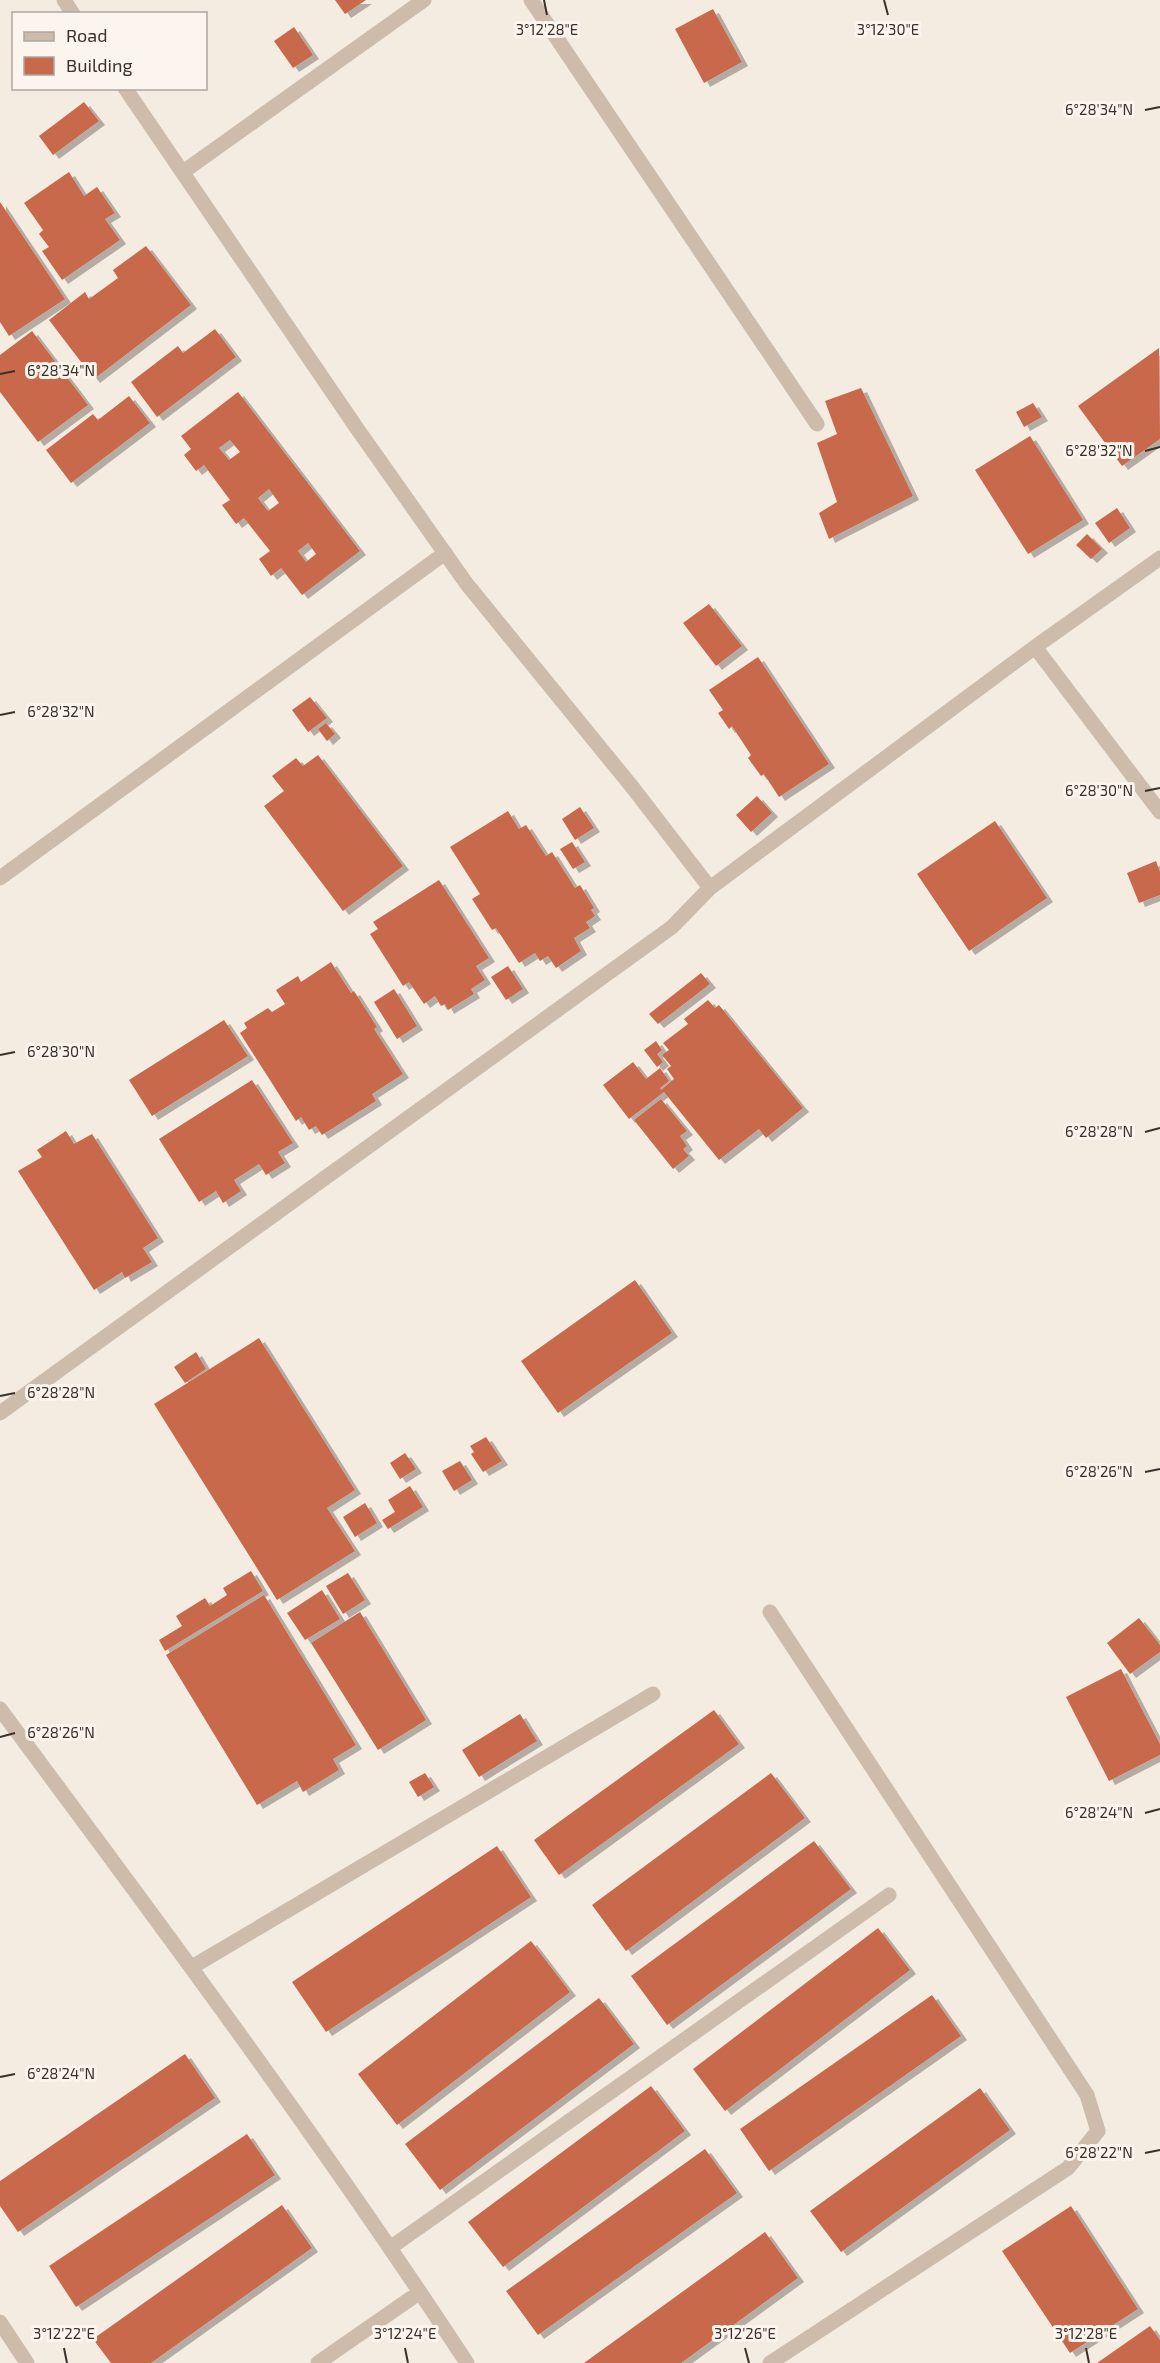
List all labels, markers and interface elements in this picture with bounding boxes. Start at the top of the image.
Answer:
legend [12,12,207,90]
text: 3°12'28"E [516,20,578,38]
text: 3°12'30"E [857,20,919,38]
text: Road [66,24,107,46]
text: Building [66,54,133,76]
text: 6°28'34"N [1065,100,1133,118]
text: 6°28'34"N [27,361,95,379]
text: 6°28'32"N [1065,441,1133,459]
text: 6°28'32"N [27,702,95,720]
text: 6°28'30"N [1065,781,1133,799]
text: 6°28'30"N [27,1042,95,1060]
text: 6°28'28"N [1065,1122,1133,1140]
text: 6°28'28"N [27,1383,95,1401]
text: 6°28'26"N [1065,1462,1133,1480]
text: 6°28'26"N [27,1723,95,1741]
text: 6°28'24"N [1065,1803,1133,1821]
text: 6°28'24"N [27,2064,95,2082]
text: 6°28'22"N [1065,2143,1133,2161]
text: 3°12'22"E [33,2324,95,2342]
text: 3°12'24"E [374,2324,436,2342]
text: 3°12'26"E [714,2324,776,2342]
text: 3°12'28"E [1055,2324,1117,2342]

